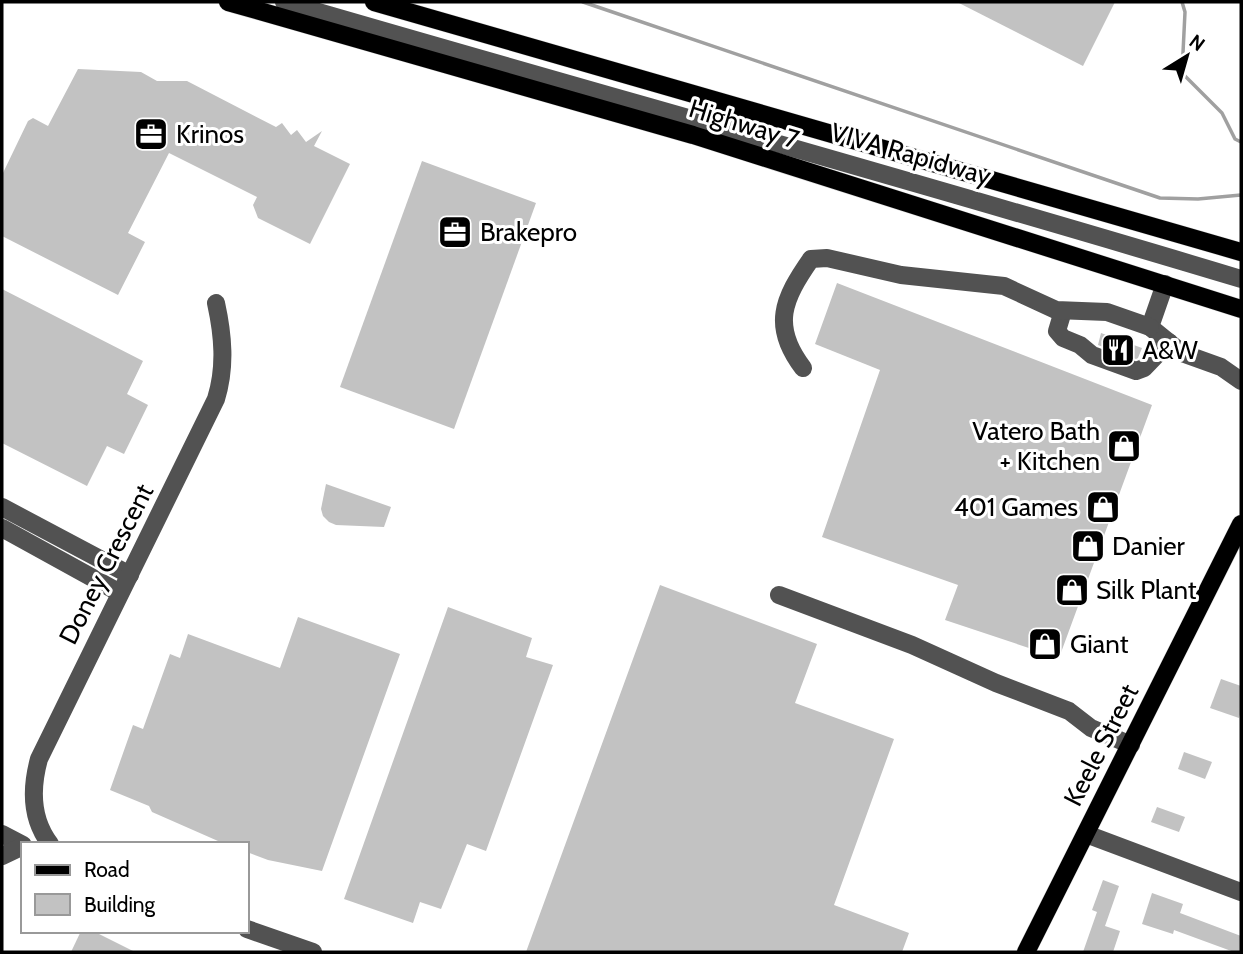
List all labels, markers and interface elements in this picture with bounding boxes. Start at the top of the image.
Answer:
north arrow [1152,21,1222,91]
text: N [1185,30,1209,56]
street label: Highway 7 [685,92,803,156]
office icon: Krinos [132,115,170,153]
street label: VIVA Rapidway [827,116,995,192]
place label: Krinos [176,118,244,150]
office icon: Brakepro [436,213,474,251]
place label: Brakepro [480,216,577,248]
restaurant icon: A&W [1099,331,1137,369]
place label: A&W [1142,334,1198,366]
place label: Vatero Bath + Kitchen [972,415,1100,477]
shop icon: Vatero Bath + Kitchen [1105,427,1143,465]
street label: Doney Crescent [52,478,160,649]
shop icon: 401 Games [1084,488,1122,526]
place label: 401 Games [954,491,1078,523]
shop icon: Danier [1069,527,1107,565]
place label: Danier [1112,530,1186,562]
shop icon: Silk Plant [1053,571,1091,609]
place label: Silk Plant [1096,574,1197,606]
shop icon: Giant [1026,625,1064,663]
place label: Giant [1070,628,1129,660]
street label: Keele Street [1057,679,1145,811]
legend [21,842,248,933]
text: Road [84,857,130,882]
text: Building [84,892,156,917]

